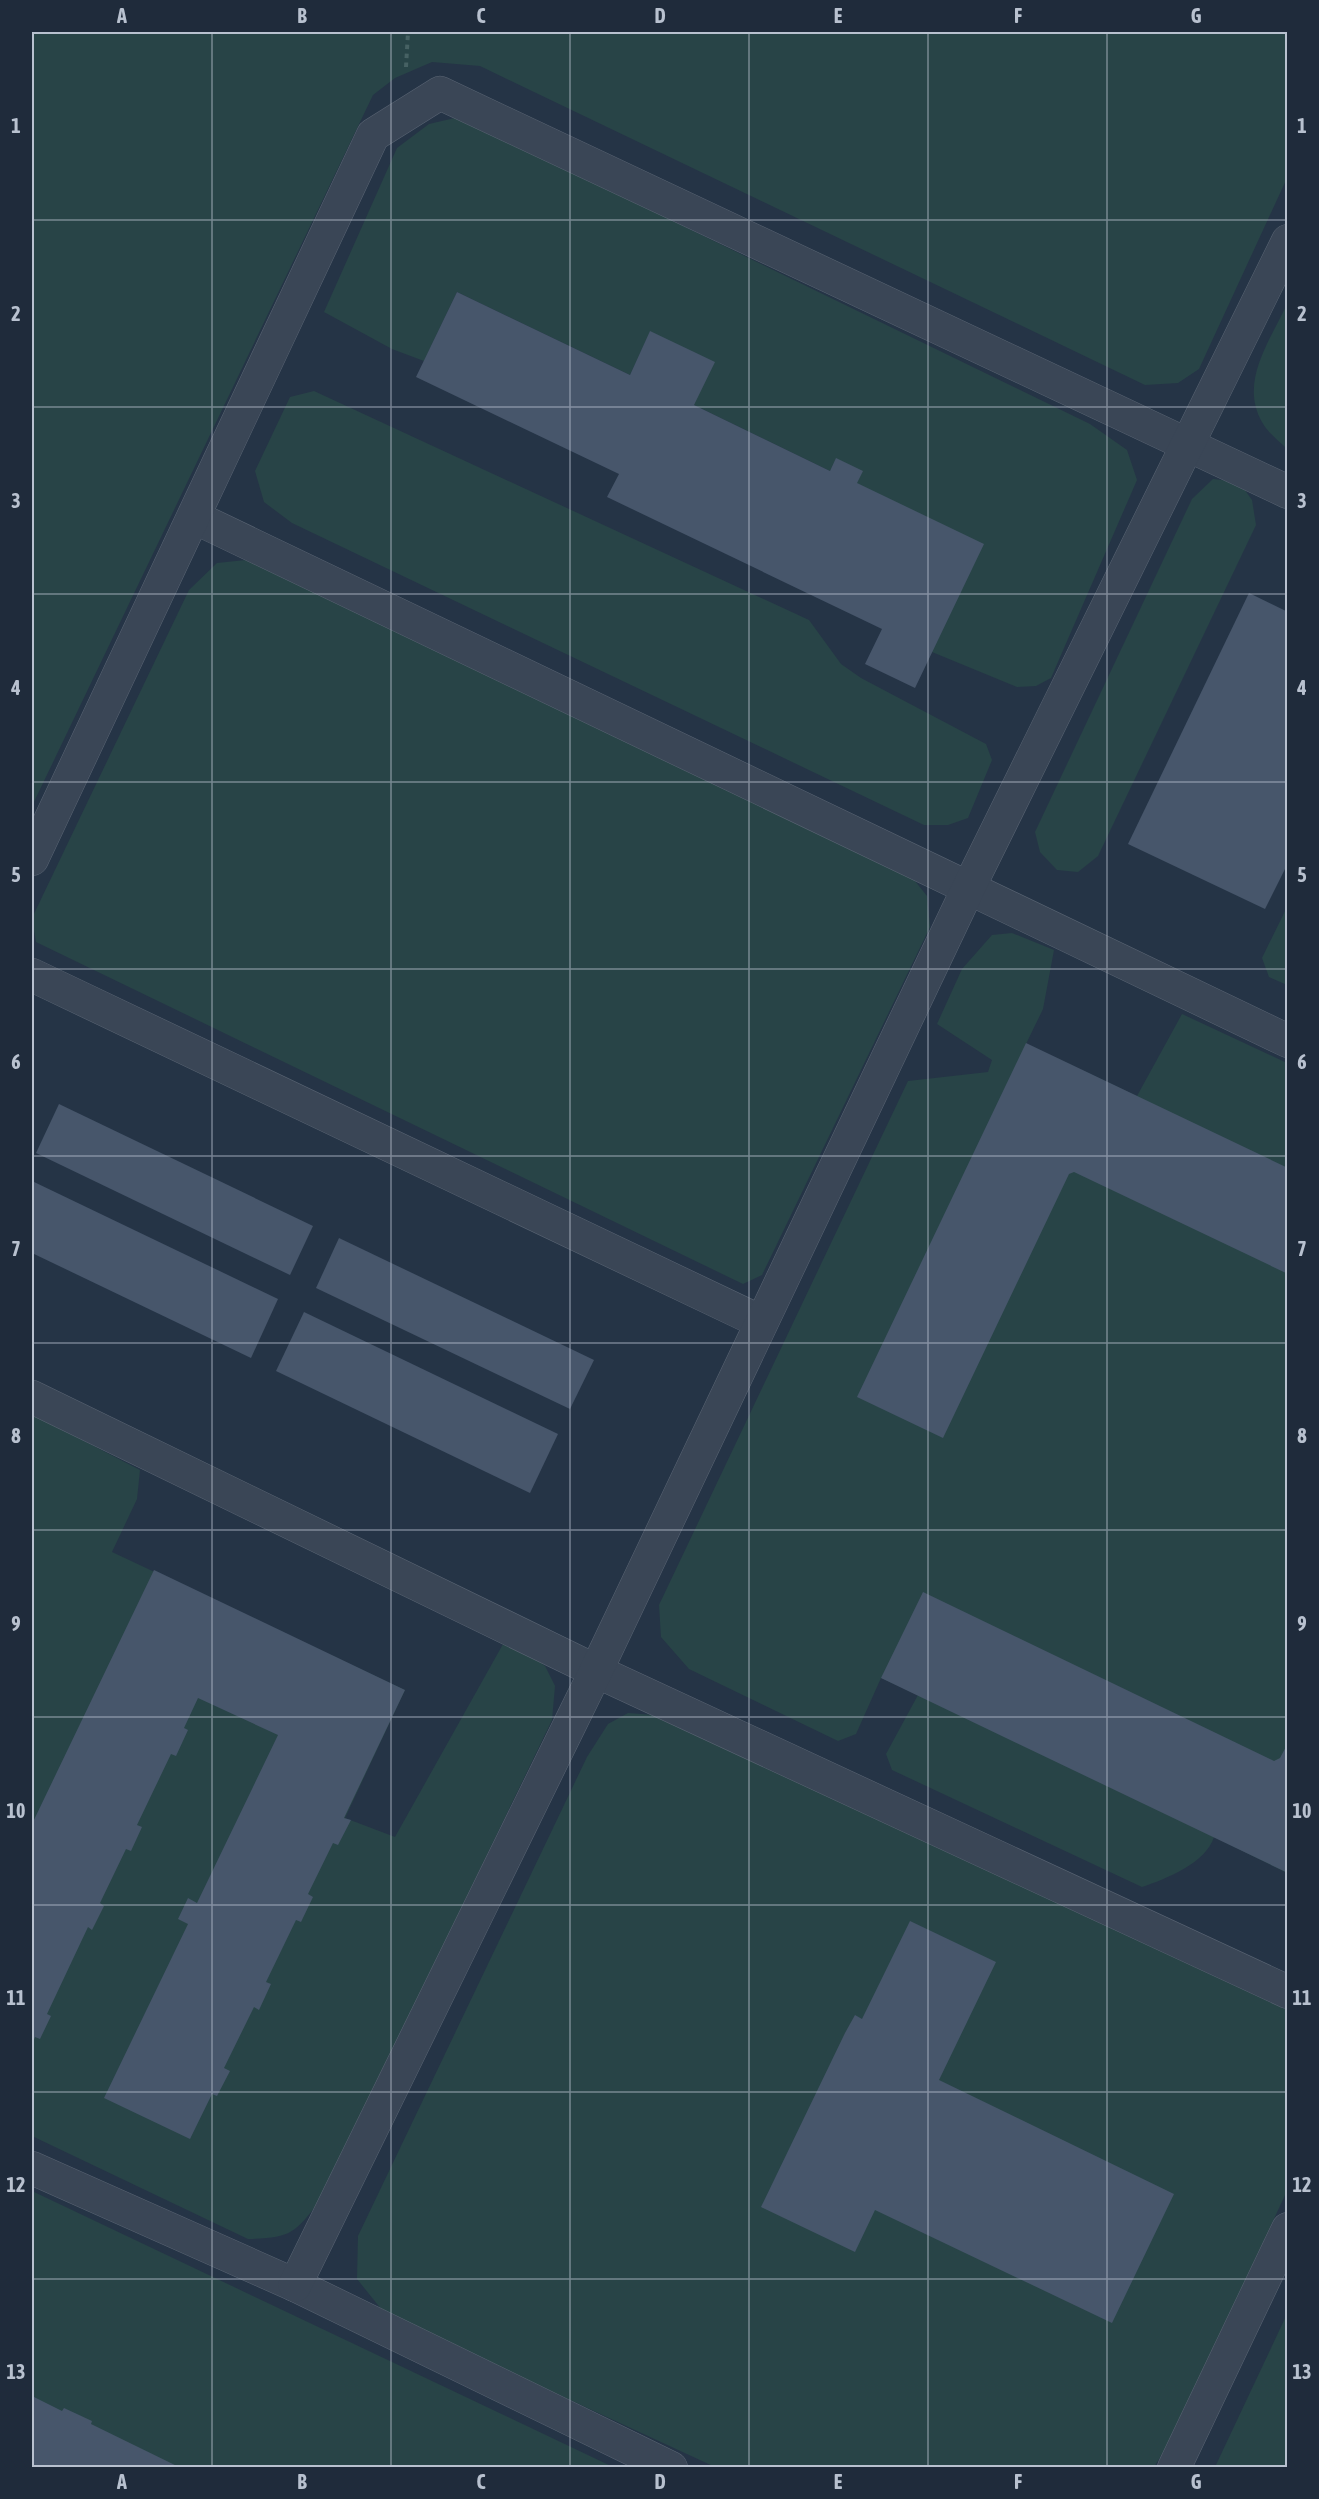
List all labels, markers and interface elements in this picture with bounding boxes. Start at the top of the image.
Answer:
text: A [116,4,127,27]
text: B [297,4,307,27]
text: C [477,4,486,27]
text: D [654,4,666,27]
text: E [834,4,843,27]
text: F [1014,4,1022,27]
text: G [1191,4,1202,27]
text: 1 [11,114,21,137]
text: 1 [1297,114,1307,137]
text: 2 [11,302,21,325]
text: 2 [1297,302,1307,325]
text: 3 [11,489,21,512]
text: 3 [1297,489,1307,512]
text: 4 [10,676,21,699]
text: 4 [1296,676,1307,699]
text: 5 [11,863,21,886]
text: 5 [1297,863,1307,886]
text: 6 [11,1050,21,1073]
text: 6 [1297,1050,1307,1073]
text: 7 [11,1237,21,1260]
text: 7 [1297,1237,1307,1260]
text: 8 [11,1424,21,1447]
text: 8 [1297,1424,1307,1447]
text: 9 [11,1612,21,1635]
text: 9 [1297,1612,1307,1635]
text: 10 [7,1799,25,1822]
text: 10 [1293,1799,1311,1822]
text: 11 [7,1986,25,2009]
text: 11 [1293,1986,1311,2009]
text: 12 [7,2173,25,2196]
text: 12 [1293,2173,1311,2196]
text: 13 [7,2360,25,2383]
text: 13 [1293,2360,1311,2383]
text: A [116,2470,127,2493]
text: B [297,2470,307,2493]
text: C [477,2470,486,2493]
text: D [654,2470,666,2493]
text: E [834,2470,843,2493]
text: F [1014,2470,1022,2493]
text: G [1191,2470,1202,2493]

